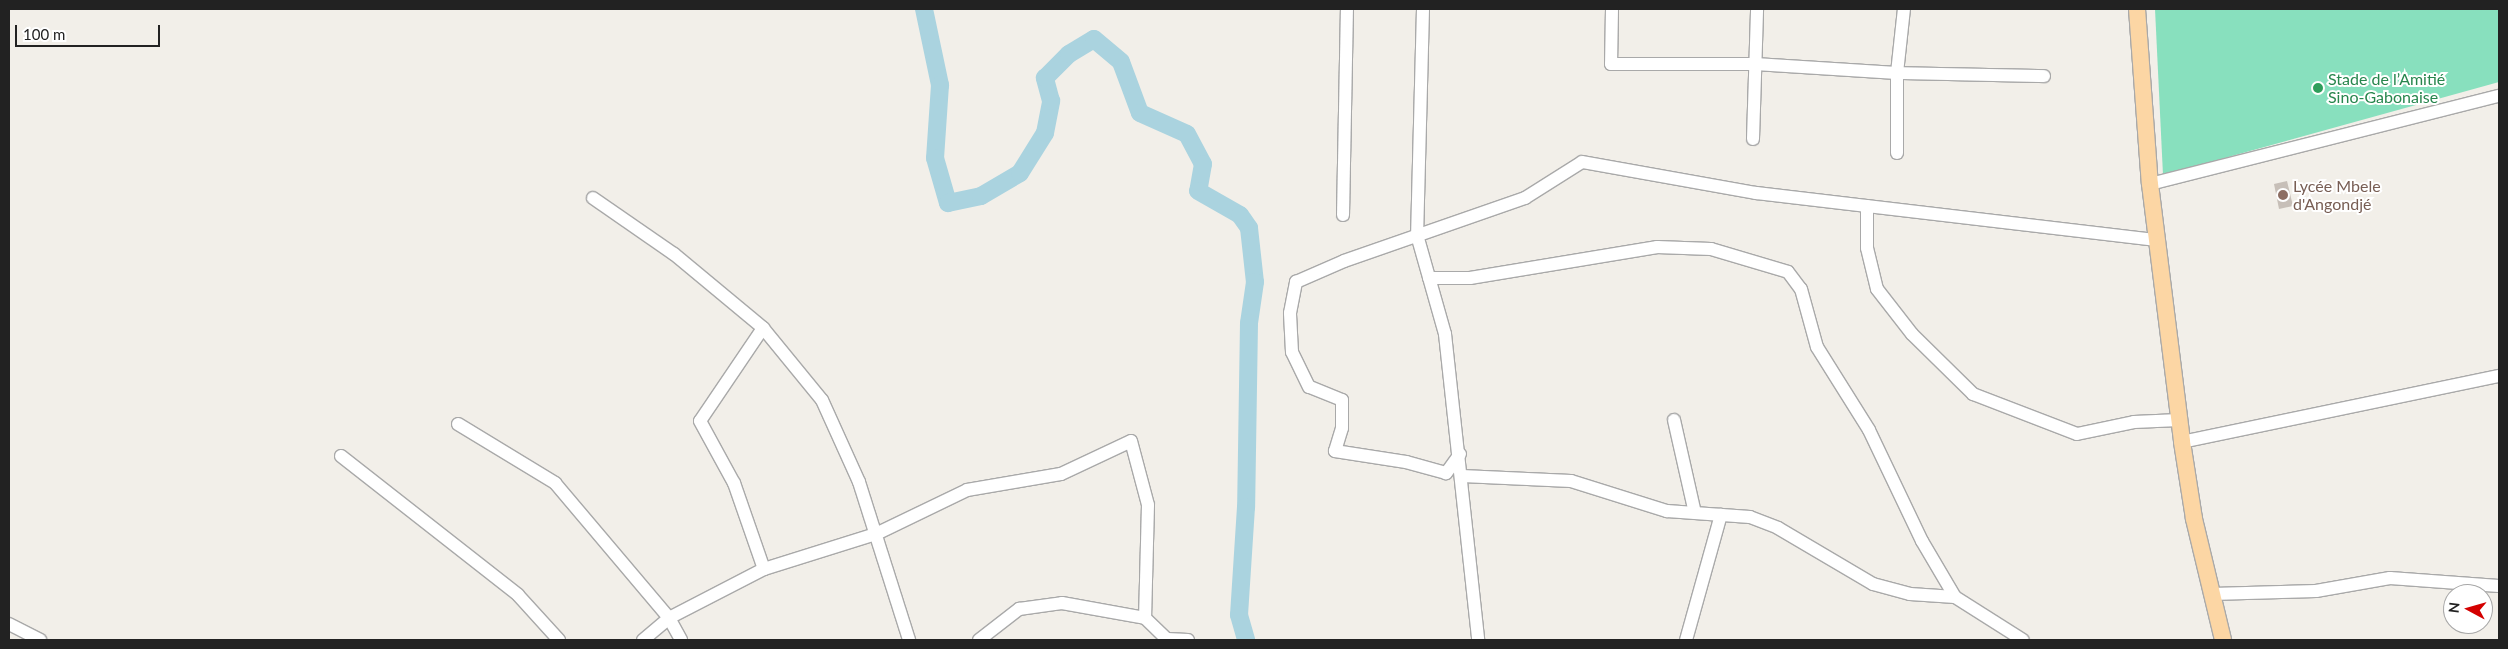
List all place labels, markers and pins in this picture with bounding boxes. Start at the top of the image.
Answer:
place label: Stade de l’Amitié Sino-Gabonaise [2328,69,2445,107]
marker: Stade de l’Amitié Sino-Gabonaise [2312,82,2324,94]
place label: Lycée Mbele d'Angondjé [2293,176,2381,214]
marker: Lycée Mbele d'Angondjé [2277,189,2289,201]

